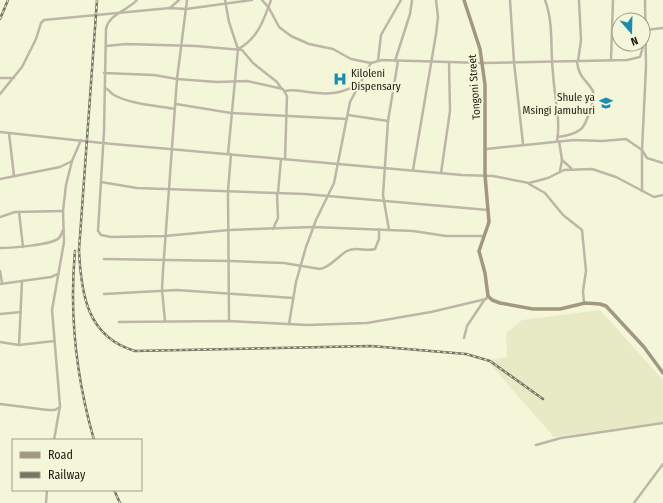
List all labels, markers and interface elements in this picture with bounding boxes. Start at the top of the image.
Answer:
north arrow [611,12,651,52]
text: N [629,34,640,48]
street label: Tongoni Street [466,54,483,120]
place label: Kiloleni Dispensary [351,67,401,93]
hospital icon: Kiloleni Dispensary [332,71,348,87]
place label: Shule ya Msingi Jamuhuri [523,91,595,117]
school or university icon: Shule ya Msingi Jamuhuri [598,95,614,111]
legend [12,439,142,491]
text: Road [48,448,73,462]
text: Railway [48,468,86,482]

